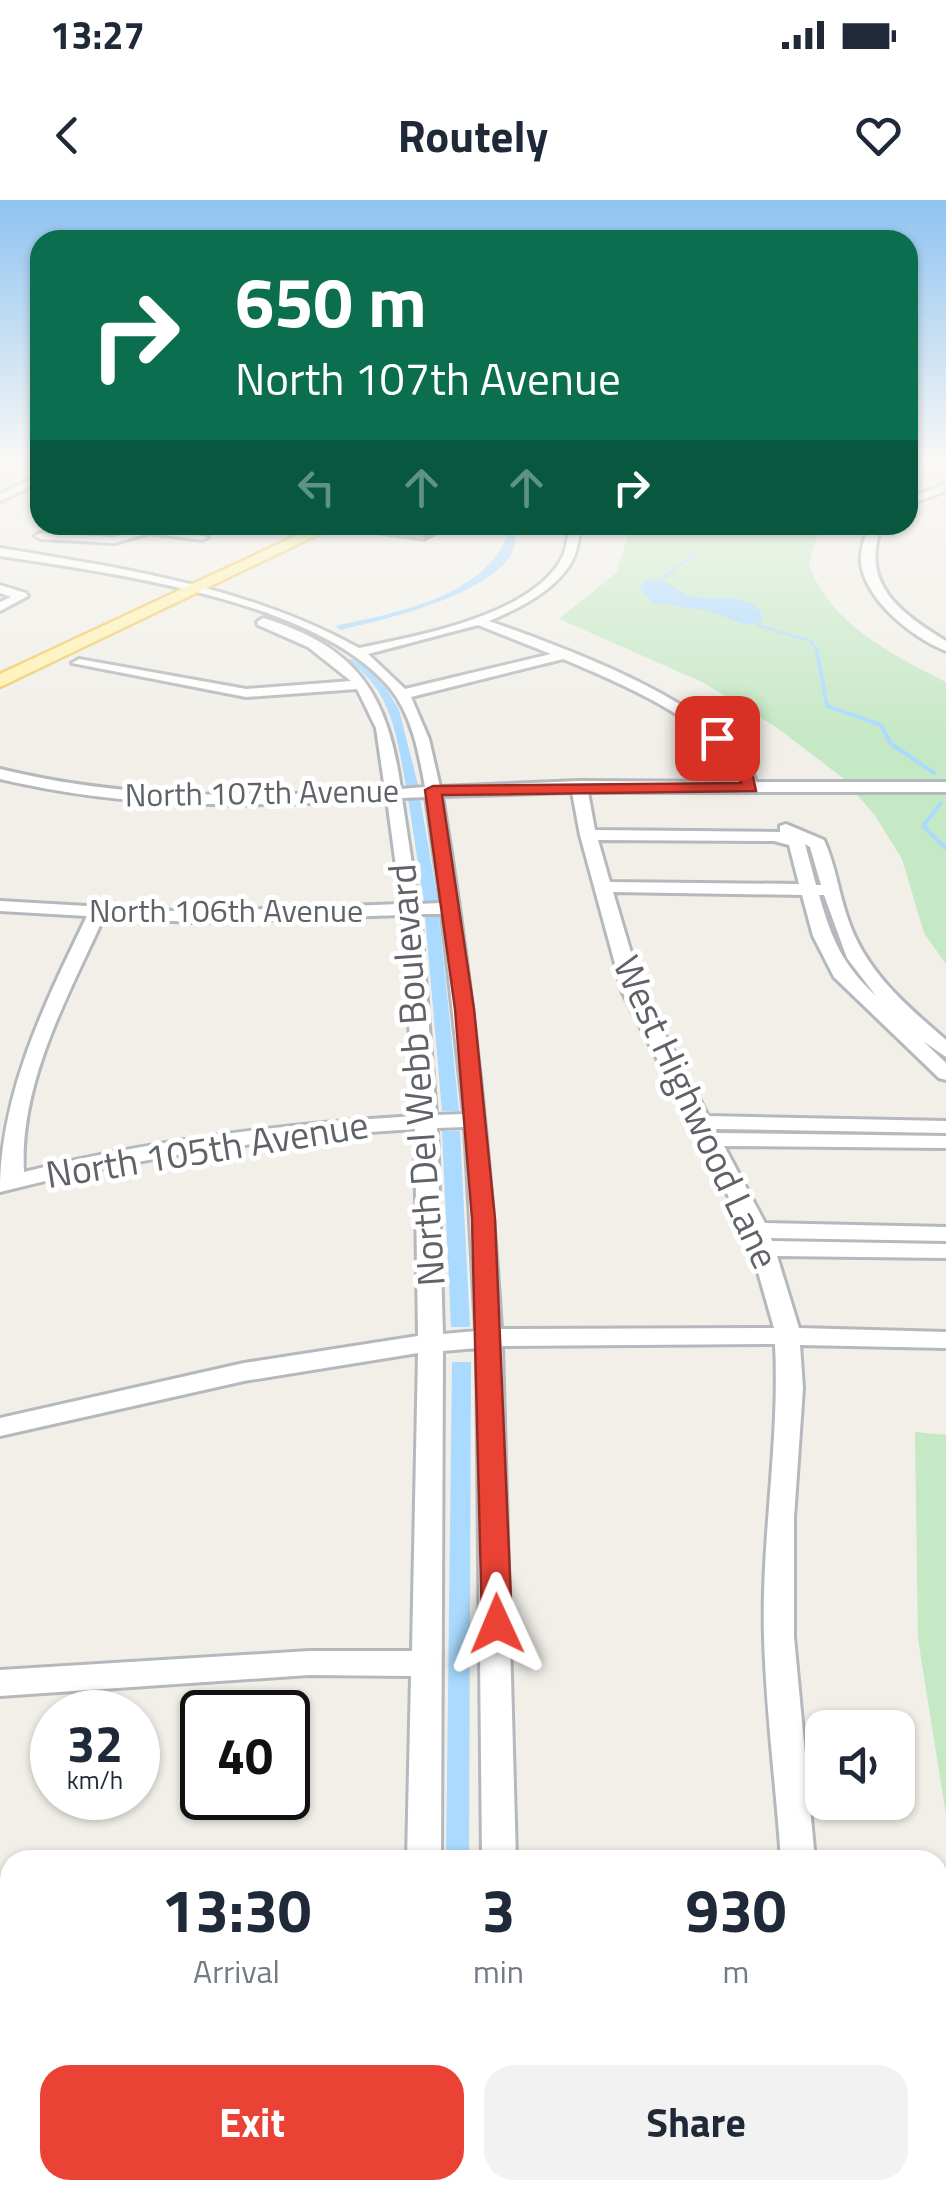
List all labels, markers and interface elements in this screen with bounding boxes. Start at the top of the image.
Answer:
text: 13:27 [50,6,145,64]
text: Routely [398,101,548,169]
icon: back [40,108,95,163]
icon: heart [851,108,906,163]
text: 650 m [235,248,427,354]
icon: right [70,270,200,400]
text: North 107th Avenue [235,344,621,412]
icon: left [289,460,344,515]
icon: ahead [394,460,449,515]
icon: ahead [499,460,554,515]
icon: right [604,460,659,515]
pin [675,696,760,781]
icon: arrive [690,711,745,766]
street label: North 107th Avenue [124,766,399,818]
street label: North Del Webb Boulevard [372,862,460,1288]
street label: North 106th Avenue [89,886,363,934]
street label: West Highwood Lane [599,946,795,1278]
street label: North 105th Avenue [41,1095,372,1203]
position arrow [445,1572,549,1676]
speed limit sign: 40 [180,1690,310,1820]
text: 32 [67,1705,123,1781]
map controls [805,1710,915,1820]
button: sound [805,1710,915,1820]
text: km/h [67,1761,123,1799]
text: 13:30 [162,1864,311,1955]
text: 3 [482,1864,515,1955]
text: 930 [686,1864,786,1955]
text: Arrival [193,1947,280,1995]
text: min [473,1947,524,1995]
text: m [723,1947,749,1995]
button: Exit [40,2065,464,2180]
button: Share [484,2065,908,2180]

